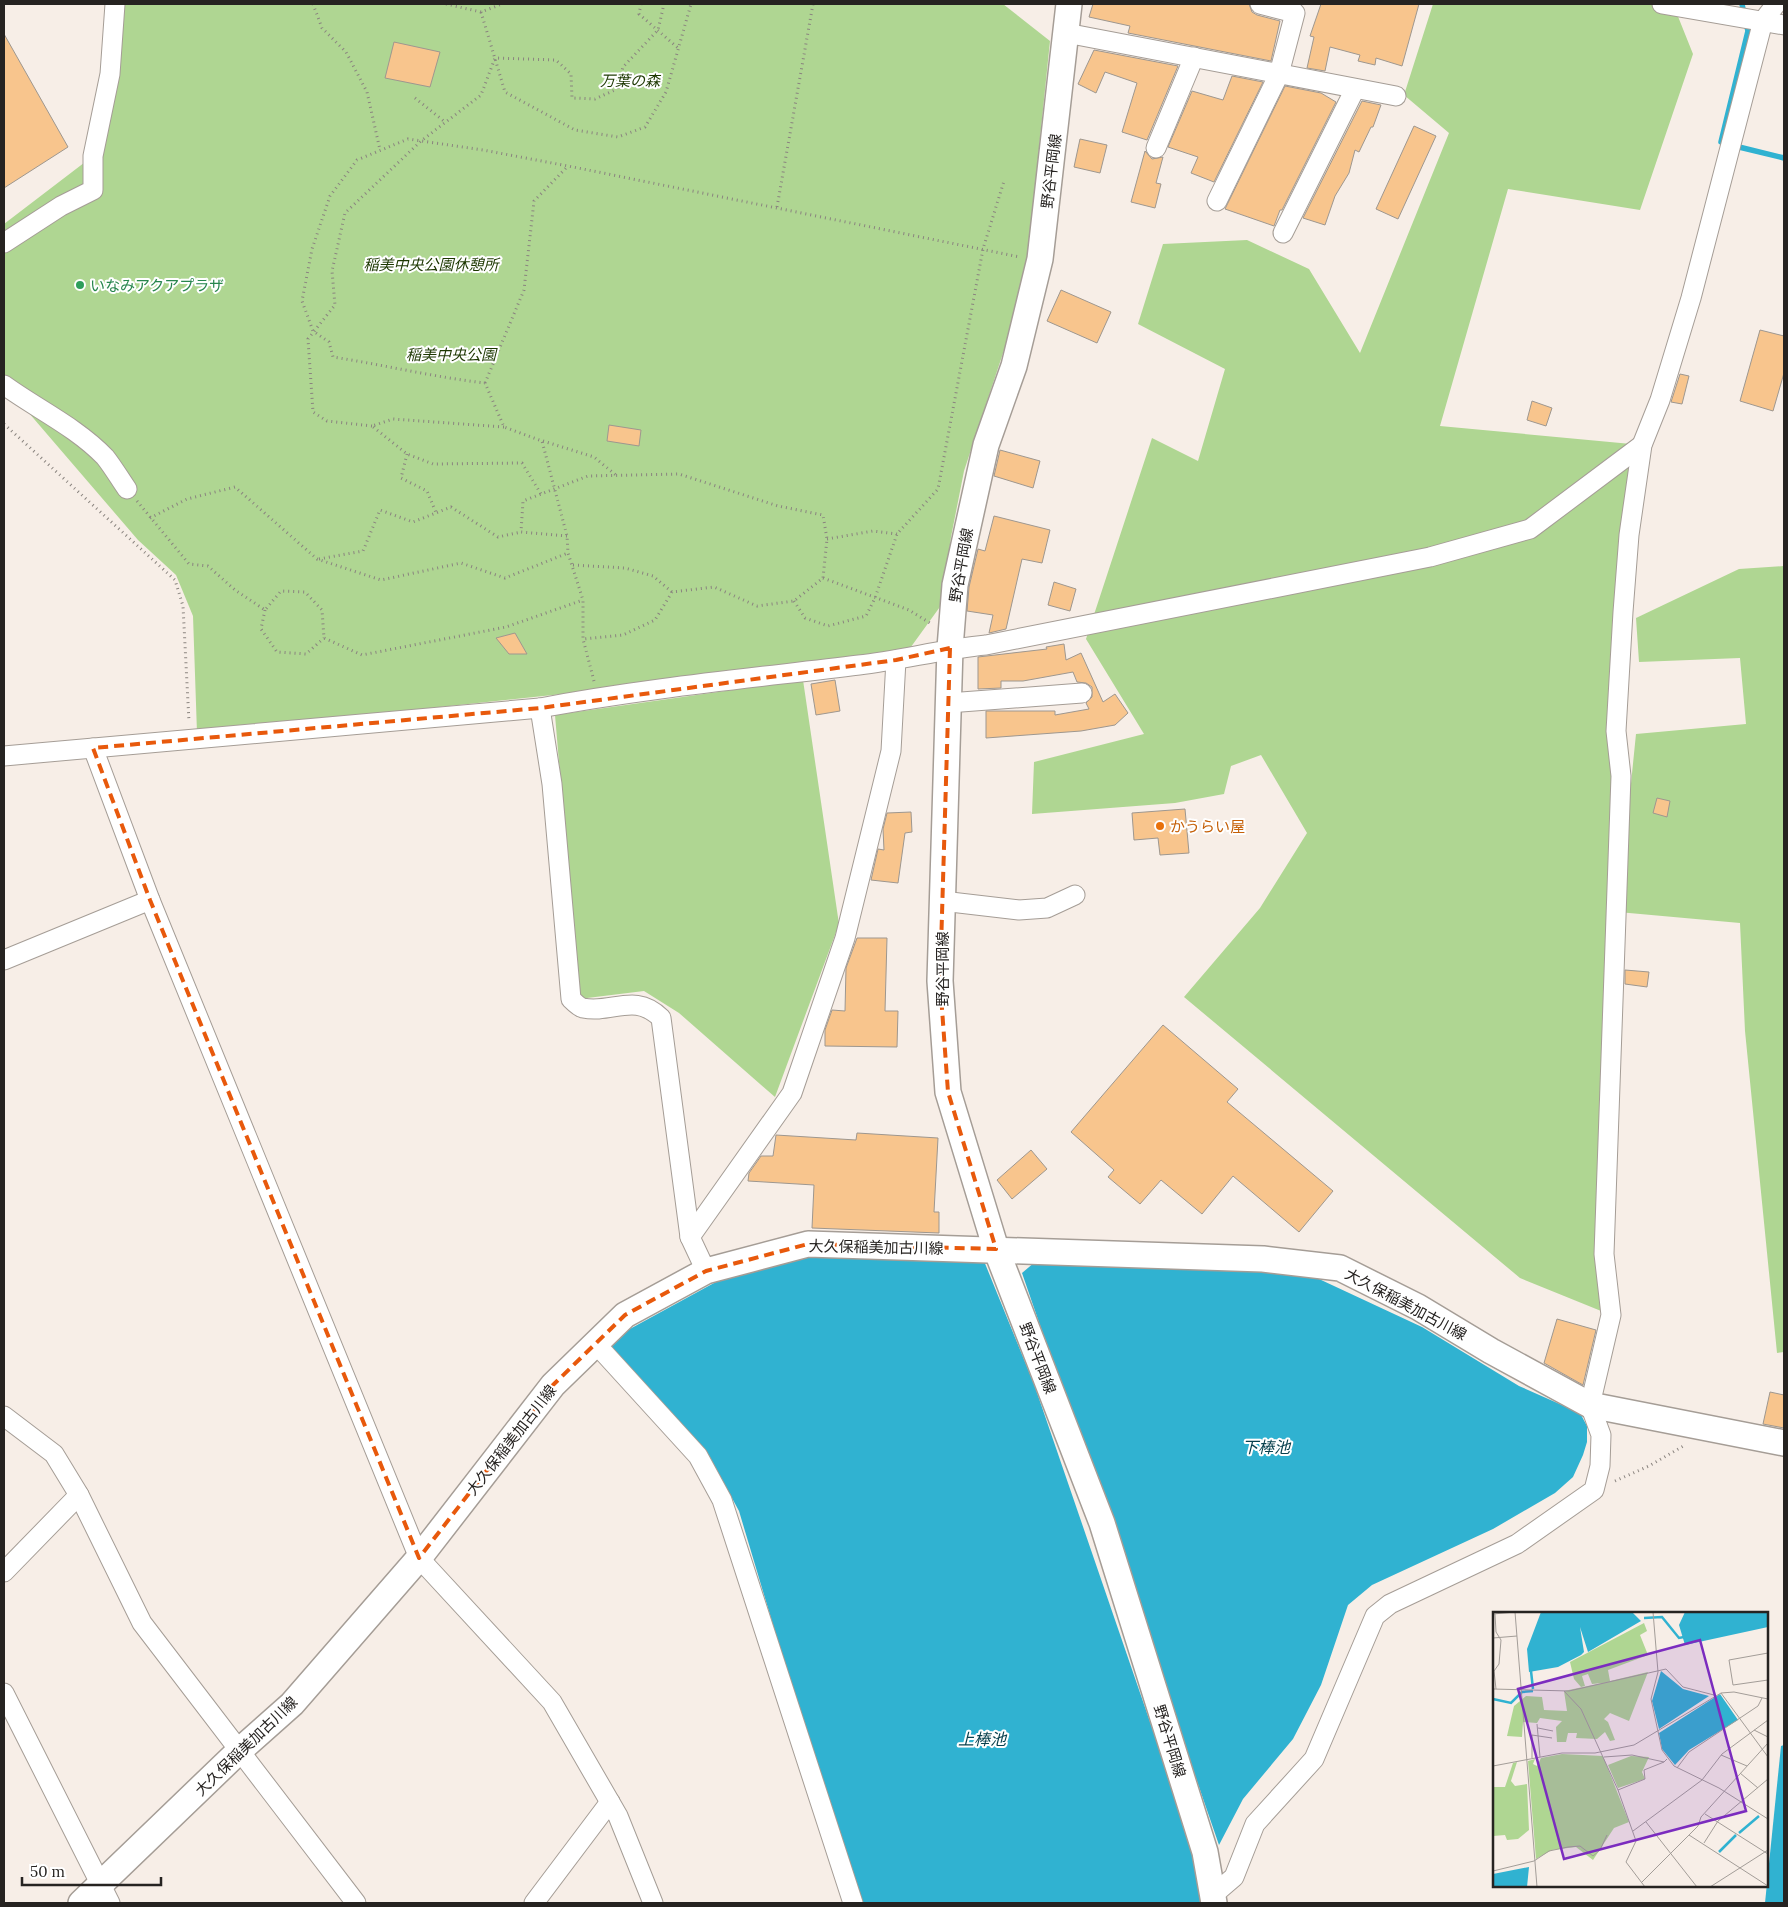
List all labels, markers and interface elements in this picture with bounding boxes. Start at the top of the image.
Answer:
park label: 万葉の森 [600,71,662,90]
street label: 野谷平岡線 [1037,133,1065,209]
park label: 稲美中央公園休憩所 [363,255,501,274]
place label: いなみアクアプラザ [90,276,224,295]
marker: いなみアクアプラザ [74,279,86,291]
park label: 稲美中央公園 [406,345,498,364]
street label: 野谷平岡線 [945,526,977,604]
place label: かうらい屋 [1170,817,1245,836]
marker: かうらい屋 [1154,820,1166,832]
street label: 野谷平岡線 [933,931,952,1007]
street label: 大久保稲美加古川線 [808,1236,944,1258]
street label: 大久保稲美加古川線 [1342,1264,1470,1344]
street label: 野谷平岡線 [1016,1320,1060,1396]
street label: 大久保稲美加古川線 [462,1381,560,1499]
water label: 下棒池 [1242,1437,1292,1457]
inset map [1493,1612,1768,1887]
street label: 大久保稲美加古川線 [191,1692,301,1800]
street label: 野谷平岡線 [1150,1702,1190,1780]
water label: 上棒池 [958,1729,1008,1749]
scale bar [22,1854,161,1886]
text: 50 m [30,1862,65,1881]

